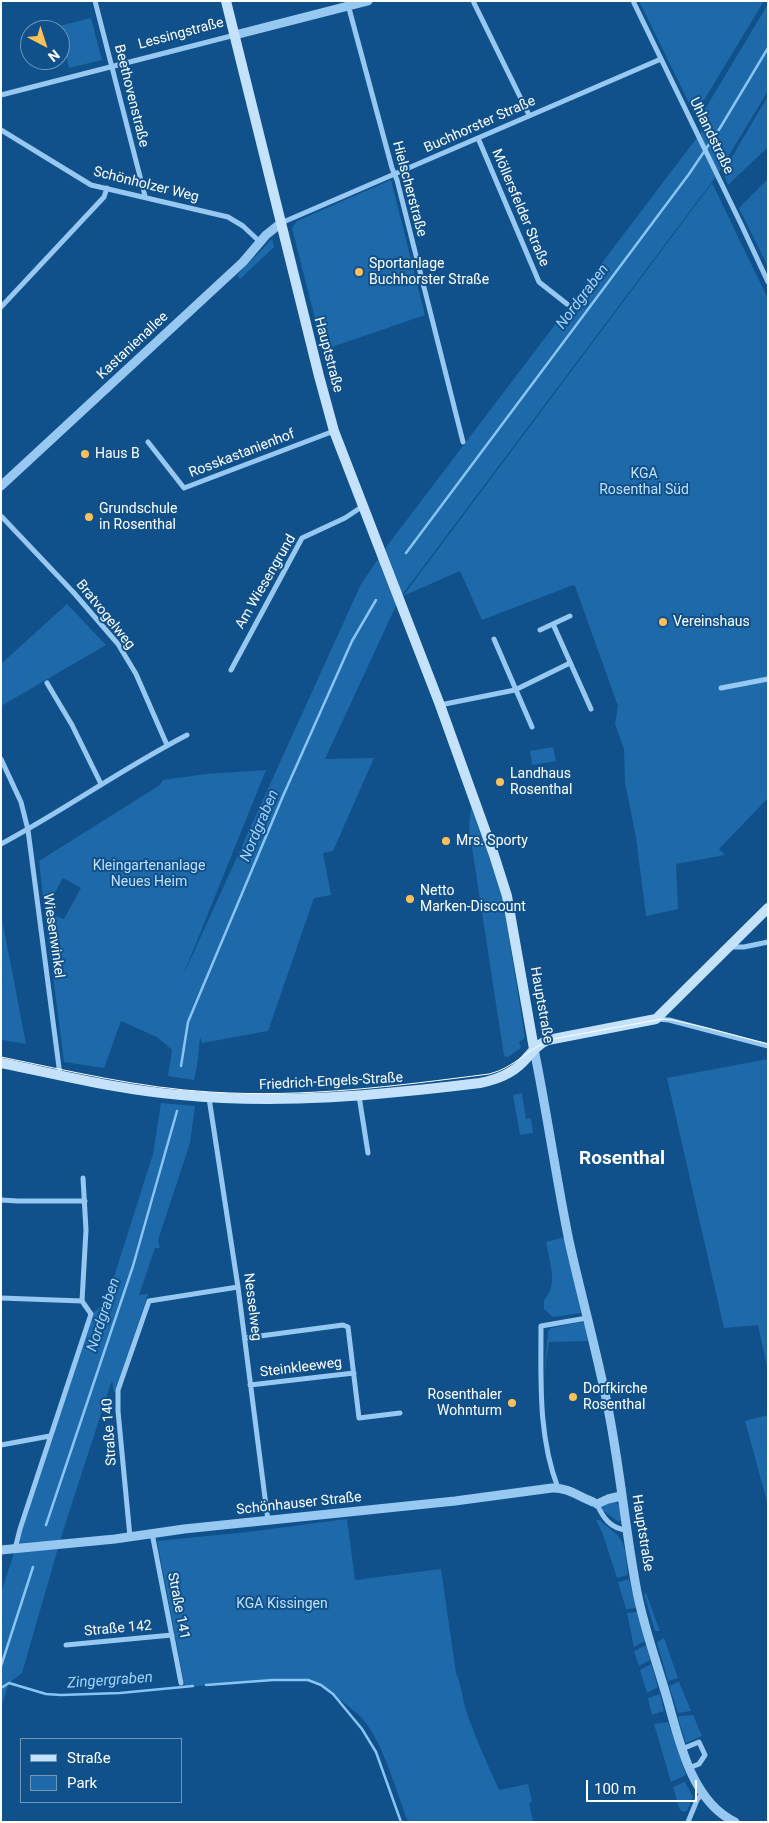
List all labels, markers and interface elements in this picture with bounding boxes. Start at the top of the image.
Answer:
street label: Lessingstraße [136,14,226,54]
north arrow [20,20,70,70]
street label: Beethovenstraße [110,43,152,149]
text: N [45,46,63,65]
street label: Buchhorster Straße [422,93,538,157]
street label: Uhlandstraße [685,95,737,177]
street label: Hielscherstraße [388,139,430,239]
street label: Möllersfelder Straße [488,147,552,269]
street label: Schönholzer Weg [92,164,200,206]
place label: Sportanlage Buchhorster Straße [369,256,489,288]
water label: Nordgraben [553,261,613,333]
marker: Sportanlage Buchhorster Straße [353,266,365,278]
street label: Kastanienallee [94,309,172,383]
street label: Hauptstraße [310,315,346,395]
street label: Rosskastanienhof [187,426,297,482]
place label: Haus B [95,446,140,462]
marker: Haus B [79,448,91,460]
park label: KGA Rosenthal Süd [599,466,689,498]
place label: Grundschule in Rosenthal [99,501,177,534]
marker: Grundschule in Rosenthal [83,511,95,523]
street label: Am Wiesengrund [232,532,300,632]
street label: Bratvogelweg [72,577,138,653]
place label: Vereinshaus [673,614,750,630]
marker: Vereinshaus [657,616,669,628]
place label: Landhaus Rosenthal [510,766,572,799]
marker: Landhaus Rosenthal [494,776,506,788]
water label: Nordgraben [237,787,283,865]
place label: Mrs. Sporty [456,833,528,849]
marker: Mrs. Sporty [440,835,452,847]
park label: Kleingartenanlage Neues Heim [93,858,205,890]
place label: Netto Marken-Discount [420,883,526,916]
street label: Wiesenwinkel [39,893,67,979]
marker: Netto Marken-Discount [404,893,416,905]
street label: Hauptstraße [526,965,556,1045]
street label: Friedrich-Engels-Straße [259,1070,403,1094]
district label: Rosenthal [579,1148,665,1170]
street label: Nesselweg [239,1272,265,1342]
water label: Nordgraben [84,1276,124,1354]
street label: Steinkleeweg [259,1355,343,1381]
place label: Dorfkirche Rosenthal [583,1381,647,1414]
place label: Rosenthaler Wohnturm [428,1387,502,1420]
marker: Dorfkirche Rosenthal [567,1391,579,1403]
marker: Rosenthaler Wohnturm [506,1397,518,1409]
street label: Straße 140 [99,1398,121,1466]
street label: Schönhauser Straße [236,1489,362,1519]
street label: Hauptstraße [628,1493,656,1573]
street label: Straße 141 [163,1571,193,1641]
park label: KGA Kissingen [236,1596,328,1612]
street label: Straße 142 [83,1618,153,1640]
water label: Zingergraben [67,1669,153,1693]
legend [20,1738,182,1803]
text: Straße [67,1749,111,1767]
scale bar [589,1770,700,1802]
text: Park [67,1774,97,1792]
text: 100 m [594,1780,636,1798]

